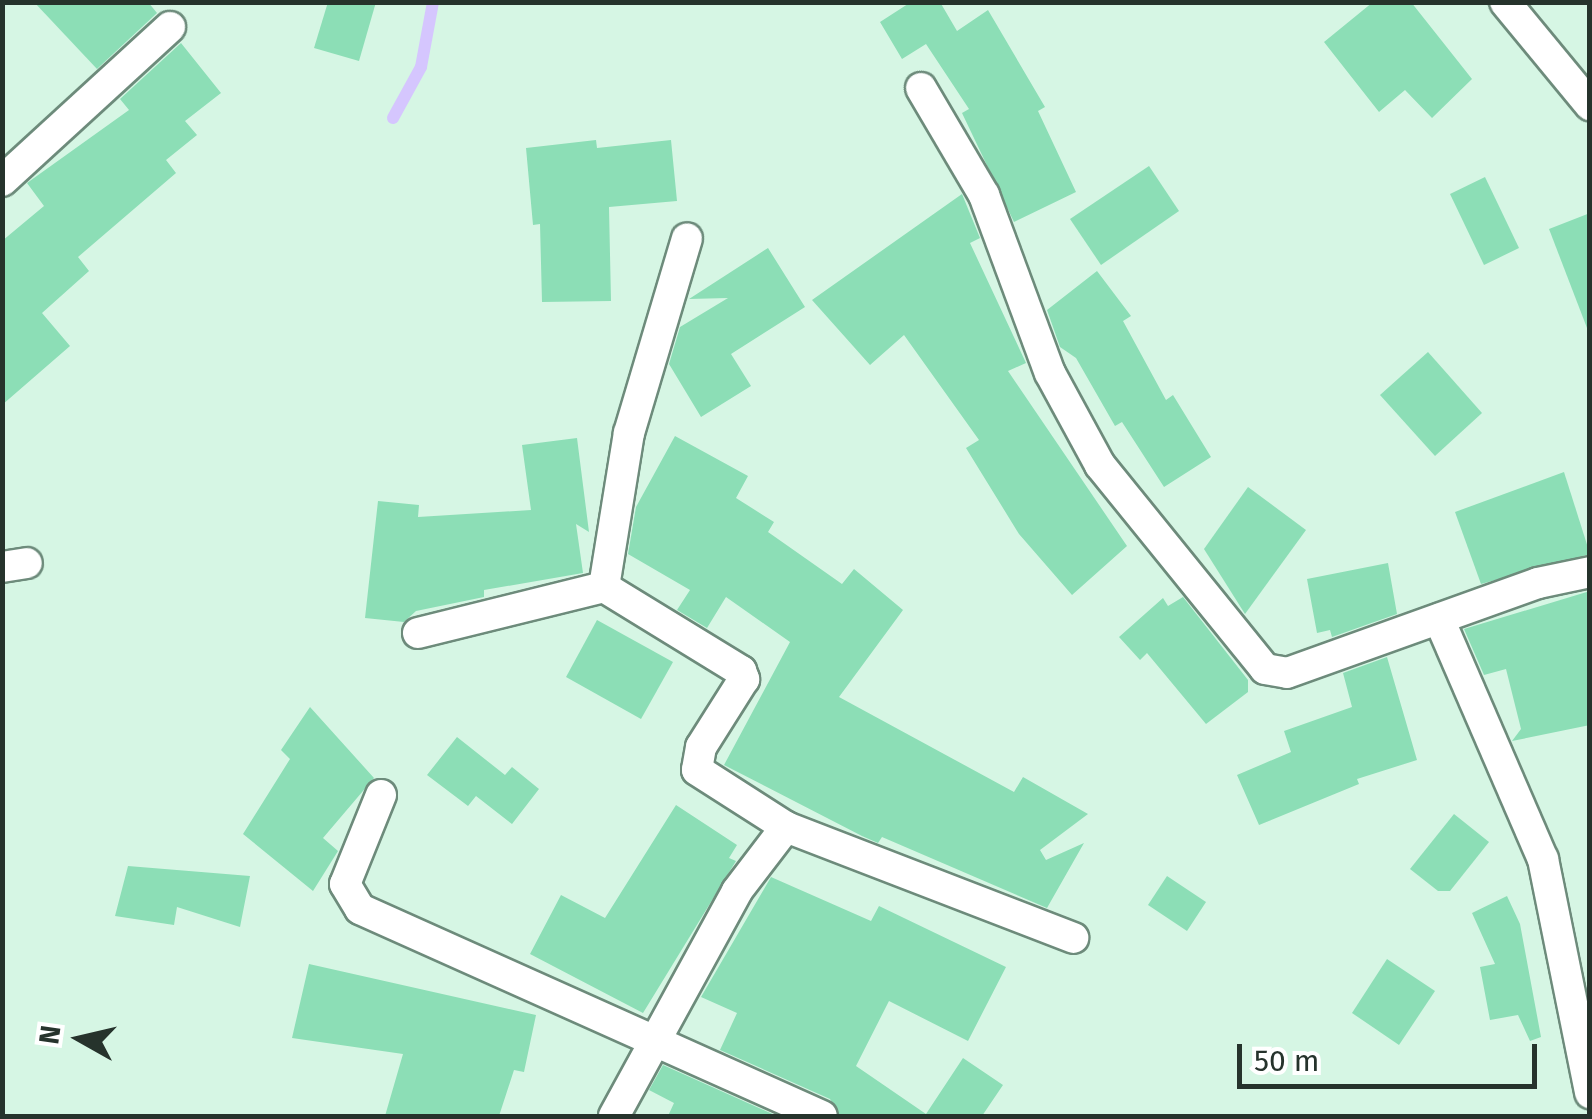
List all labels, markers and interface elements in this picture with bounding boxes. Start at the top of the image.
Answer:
north arrow [30,989,130,1089]
text: N [32,1023,67,1046]
scale bar [1242,1024,1542,1086]
text: 50 m [1254,1043,1319,1079]

